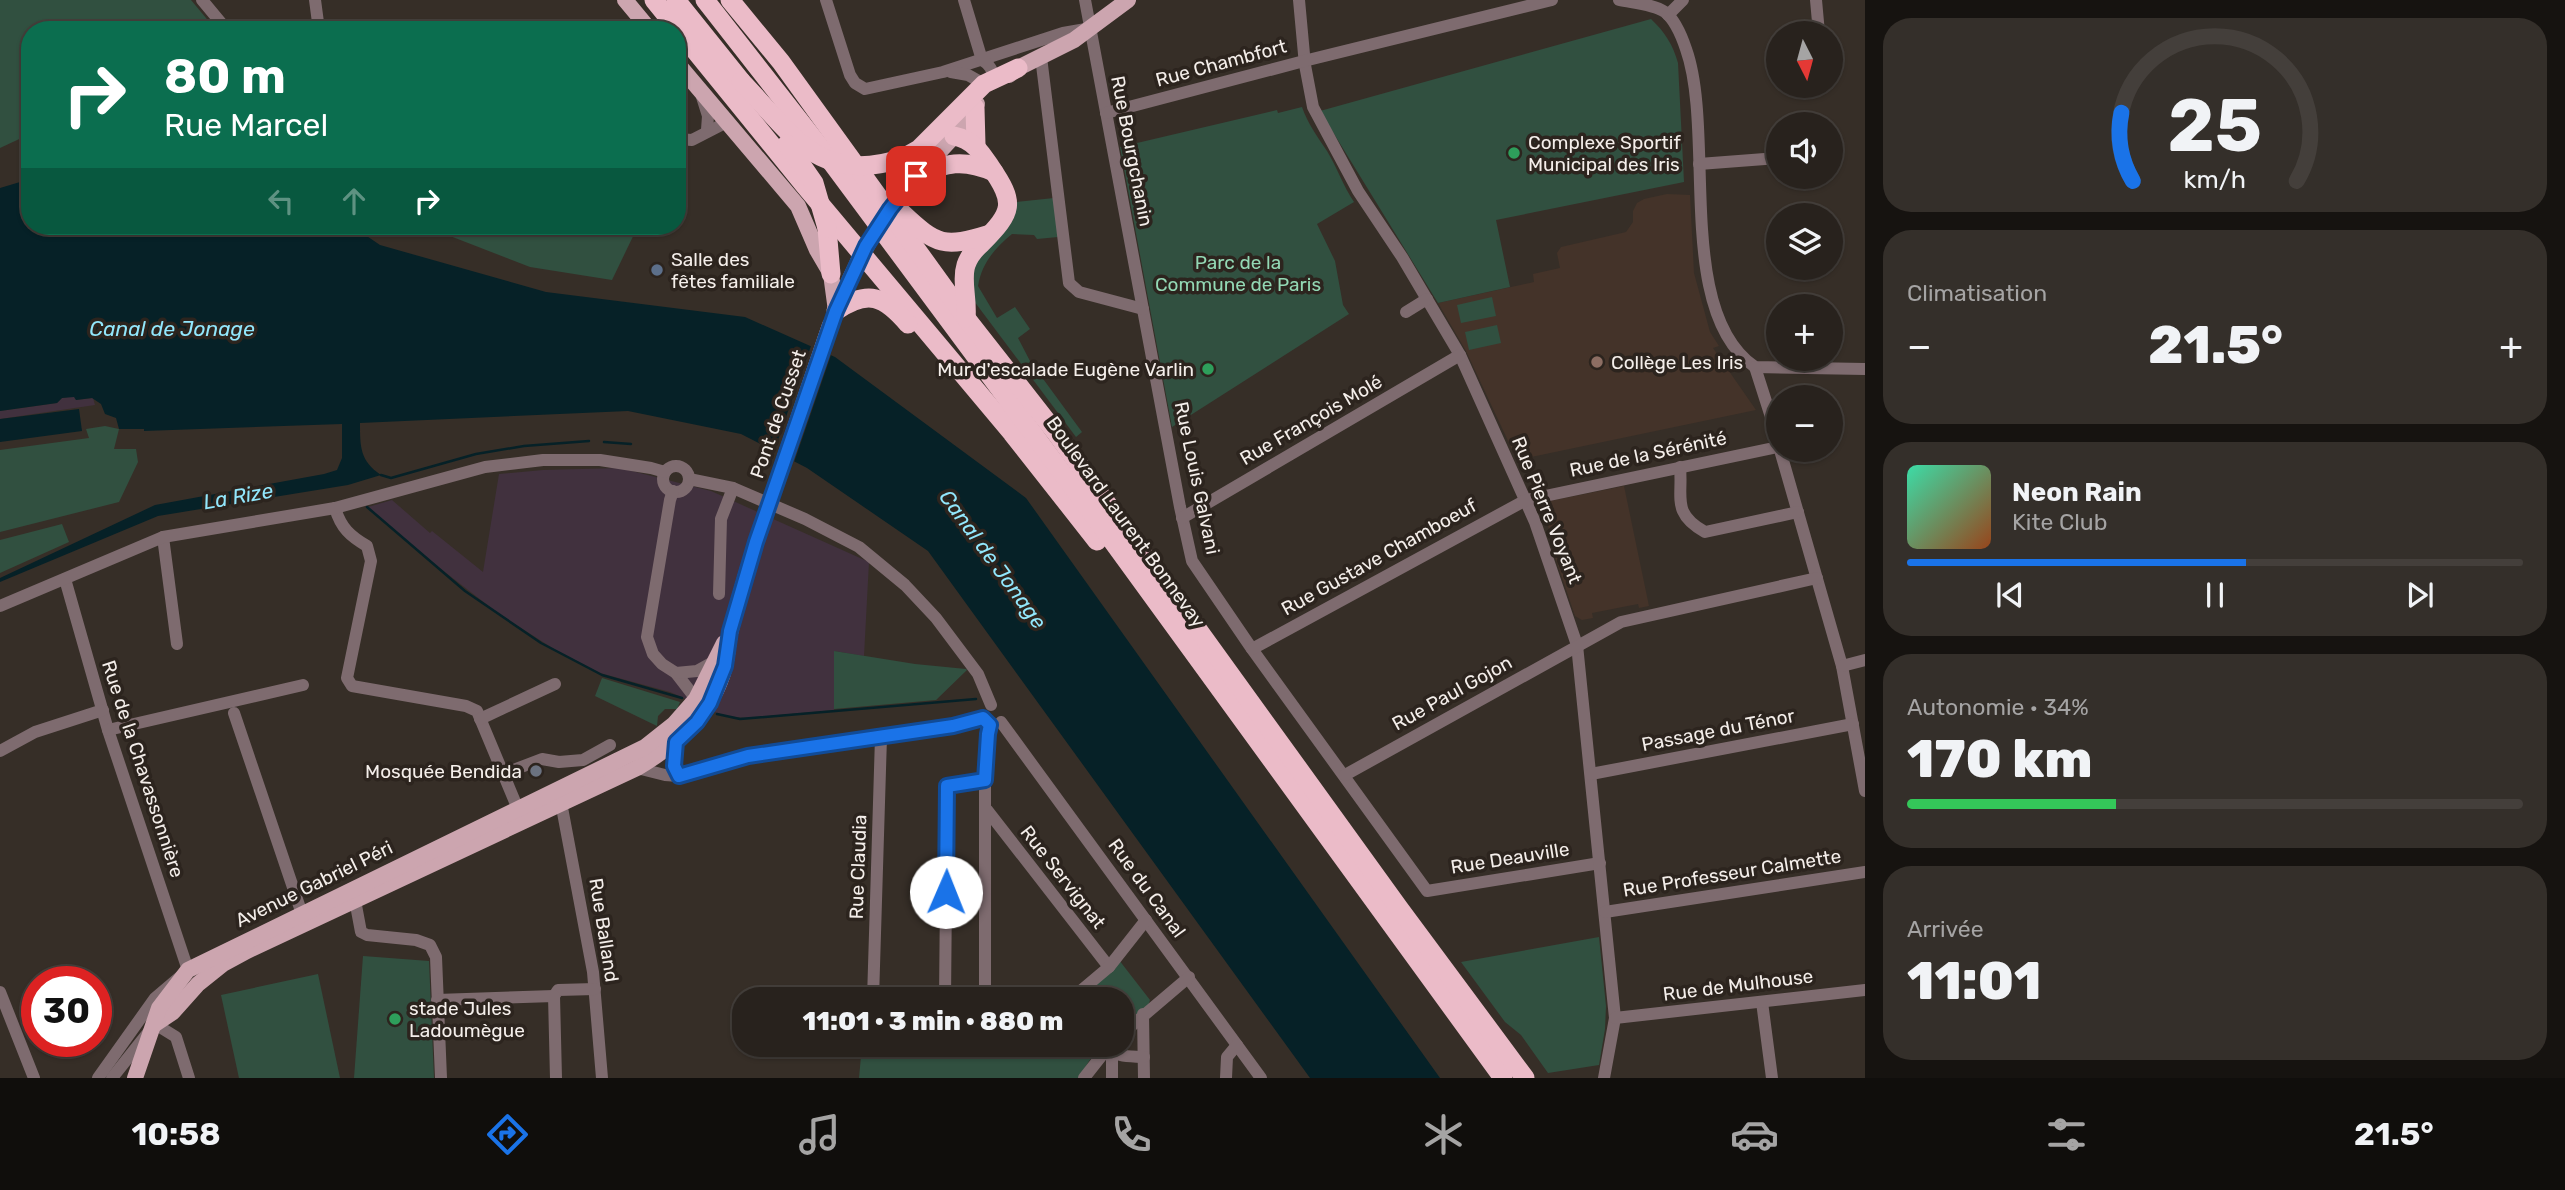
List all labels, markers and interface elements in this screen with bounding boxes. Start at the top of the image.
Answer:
north arrow [1766,21,1843,98]
map controls [1766,21,1843,462]
street label: Rue Chambfort [1153,34,1290,92]
text: 80 m [164,47,286,105]
icon: right [49,49,140,140]
street label: Rue Bourgchanin [1106,74,1158,228]
text: 25 [2168,83,2262,169]
text: Rue Marcel [164,106,328,144]
button: sound [1766,112,1843,189]
place label: Complexe Sportif Municipal des Iris [1528,131,1681,176]
marker: Complexe Sportif Municipal des Iris [1506,145,1522,161]
pin [886,146,946,206]
icon: arrive [897,157,935,195]
text: km/h [2184,165,2246,194]
icon: left [262,182,300,220]
icon: ahead [335,182,373,220]
icon: right [408,182,446,220]
button: layers [1766,203,1843,280]
place label: Salle des fêtes familiale [671,248,795,293]
park label: Parc de la Commune de Paris [1155,251,1321,296]
marker: Salle des fêtes familiale [649,262,665,278]
text: Climatisation [1907,279,2047,307]
button: + [1766,294,1843,371]
text: 21.5° [2148,314,2283,376]
water label: Canal de Jonage [89,316,255,341]
text: − [1907,323,1932,369]
text: + [2499,323,2523,369]
street label: Pont de Cusset [745,346,811,481]
place label: Collège Les Iris [1611,351,1743,374]
marker: Collège Les Iris [1589,354,1605,370]
place label: Mur d'escalade Eugène Varlin [937,358,1194,381]
marker: Mur d'escalade Eugène Varlin [1200,361,1216,377]
street label: Rue François Molé [1236,370,1386,470]
button: − [1766,385,1843,462]
street label: Rue Louis Galvani [1170,399,1224,557]
street label: Boulevard Laurent Bonnevay [1042,412,1210,632]
street label: Rue de la Sérénité [1567,426,1729,482]
street label: Rue Pierre Voyant [1507,433,1587,588]
text: Neon Rain [2012,477,2142,508]
water label: La Rize [201,478,275,514]
water label: Canal de Jonage [934,485,1052,634]
street label: Rue Gustave Chamboeuf [1277,493,1481,620]
text: Kite Club [2012,508,2107,536]
icon: previous [1991,576,2029,614]
icon: pause [2196,576,2234,614]
icon: next [2401,576,2439,614]
street label: Rue Paul Gojon [1388,651,1516,735]
street label: Rue de la Chavassonnière [97,658,189,880]
text: Autonomie · 34% [1907,693,2089,721]
street label: Passage du Ténor [1640,704,1797,756]
text: 170 km [1907,728,2092,790]
place label: Mosquée Bendida [365,760,522,783]
marker: Mosquée Bendida [528,763,544,779]
street label: Rue Claudia [845,814,871,920]
street label: Rue Servignat [1016,821,1111,934]
street label: Rue du Canal [1104,834,1190,942]
street label: Avenue Gabriel Péri [232,836,396,932]
street label: Rue Deauville [1449,837,1571,879]
street label: Rue Professeur Calmette [1621,844,1843,902]
position arrow [909,855,983,929]
street label: Rue Balland [584,876,624,984]
text: Arrivée [1907,915,1984,943]
text: 11:01 [1907,950,2042,1012]
street label: Rue de Mulhouse [1662,964,1814,1006]
speed limit sign: 30 [21,966,112,1057]
place label: stade Jules Ladoumègue [409,997,525,1042]
text: 11:01 · 3 min · 880 m [803,1006,1063,1037]
marker: stade Jules Ladoumègue [387,1011,403,1027]
icon: directions [483,1110,532,1159]
icon: music [795,1110,844,1159]
icon: phone [1107,1110,1156,1159]
icon: climate [1419,1110,1468,1159]
icon: car [1730,1110,1779,1159]
icon: filters [2042,1110,2091,1159]
text: 10:58 [131,1115,221,1153]
text: 21.5° [2354,1115,2434,1153]

